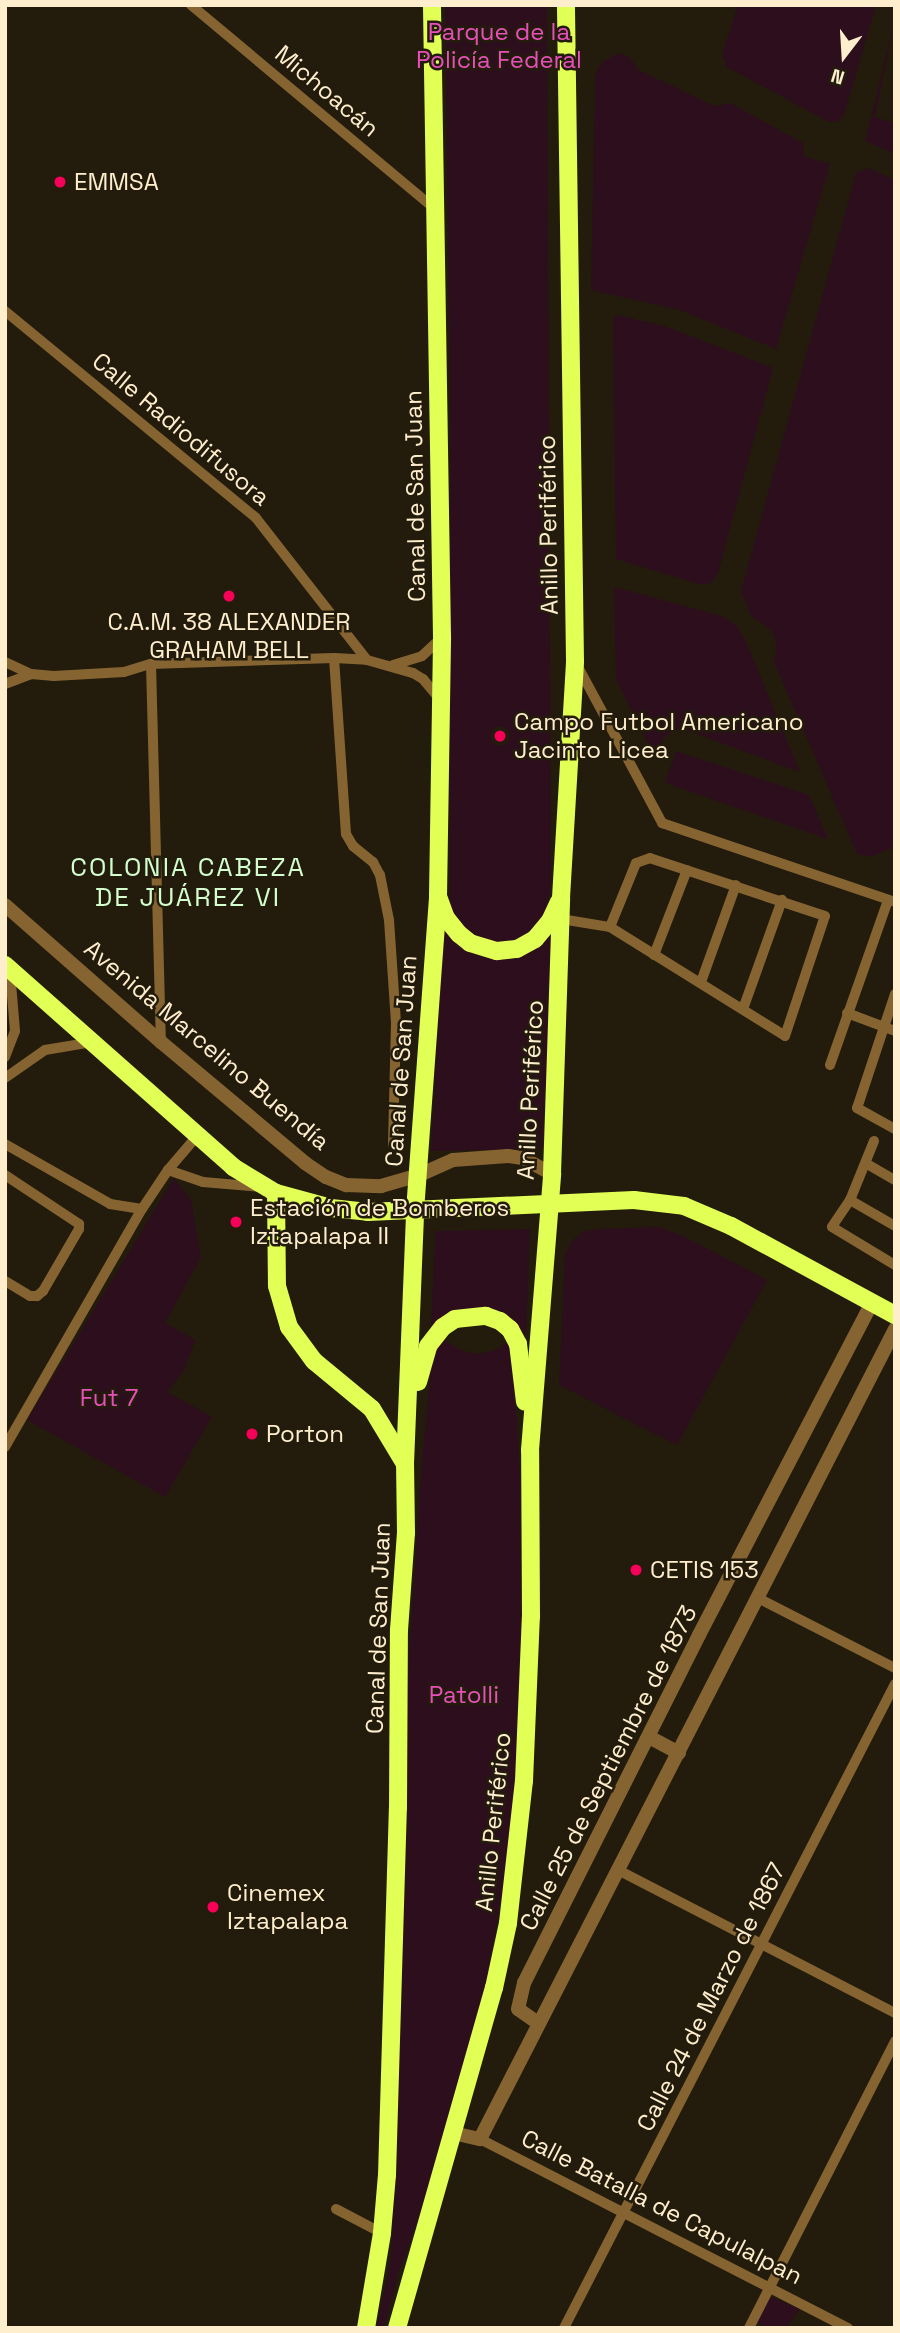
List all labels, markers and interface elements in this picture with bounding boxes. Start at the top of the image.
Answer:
park label: Parque de la Policía Federal [416,18,582,74]
north arrow [809,21,879,91]
street label: Michoacán [269,39,385,143]
text: N [828,63,847,90]
place label: EMMSA [74,168,159,196]
marker: EMMSA [52,174,68,190]
street label: Calle Radiodifusora [86,346,276,512]
street label: Canal de San Juan [399,390,431,602]
street label: Anillo Periférico [532,435,564,615]
marker: C.A.M. 38 ALEXANDER GRAHAM BELL [221,588,237,604]
place label: C.A.M. 38 ALEXANDER GRAHAM BELL [107,608,351,664]
place label: Campo Futbol Americano Jacinto Licea [514,708,804,764]
marker: Campo Futbol Americano Jacinto Licea [492,728,508,744]
district label: COLONIA CABEZA DE JUÁREZ VI [72,852,304,914]
street label: Avenida Marcelino Buendía [79,934,335,1156]
street label: Canal de San Juan [379,954,423,1168]
street label: Anillo Periférico [511,999,549,1181]
place label: Estación de Bomberos Iztapalapa II [250,1194,509,1250]
marker: Estación de Bomberos Iztapalapa II [228,1214,244,1230]
park label: Fut 7 [80,1384,138,1412]
place label: Porton [266,1420,344,1448]
marker: Porton [244,1426,260,1442]
street label: Canal de San Juan [360,1522,396,1734]
place label: CETIS 153 [650,1556,759,1584]
marker: CETIS 153 [628,1562,644,1578]
street label: Calle 25 de Septiembre de 1873 [513,1601,703,1935]
park label: Patolli [429,1681,499,1709]
street label: Anillo Periférico [469,1731,517,1913]
street label: Calle 24 de Marzo de 1867 [631,1858,791,2136]
place label: Cinemex Iztapalapa [227,1879,348,1935]
marker: Cinemex Iztapalapa [205,1899,221,1915]
street label: Calle Batalla de Capulalpan [517,2123,807,2291]

